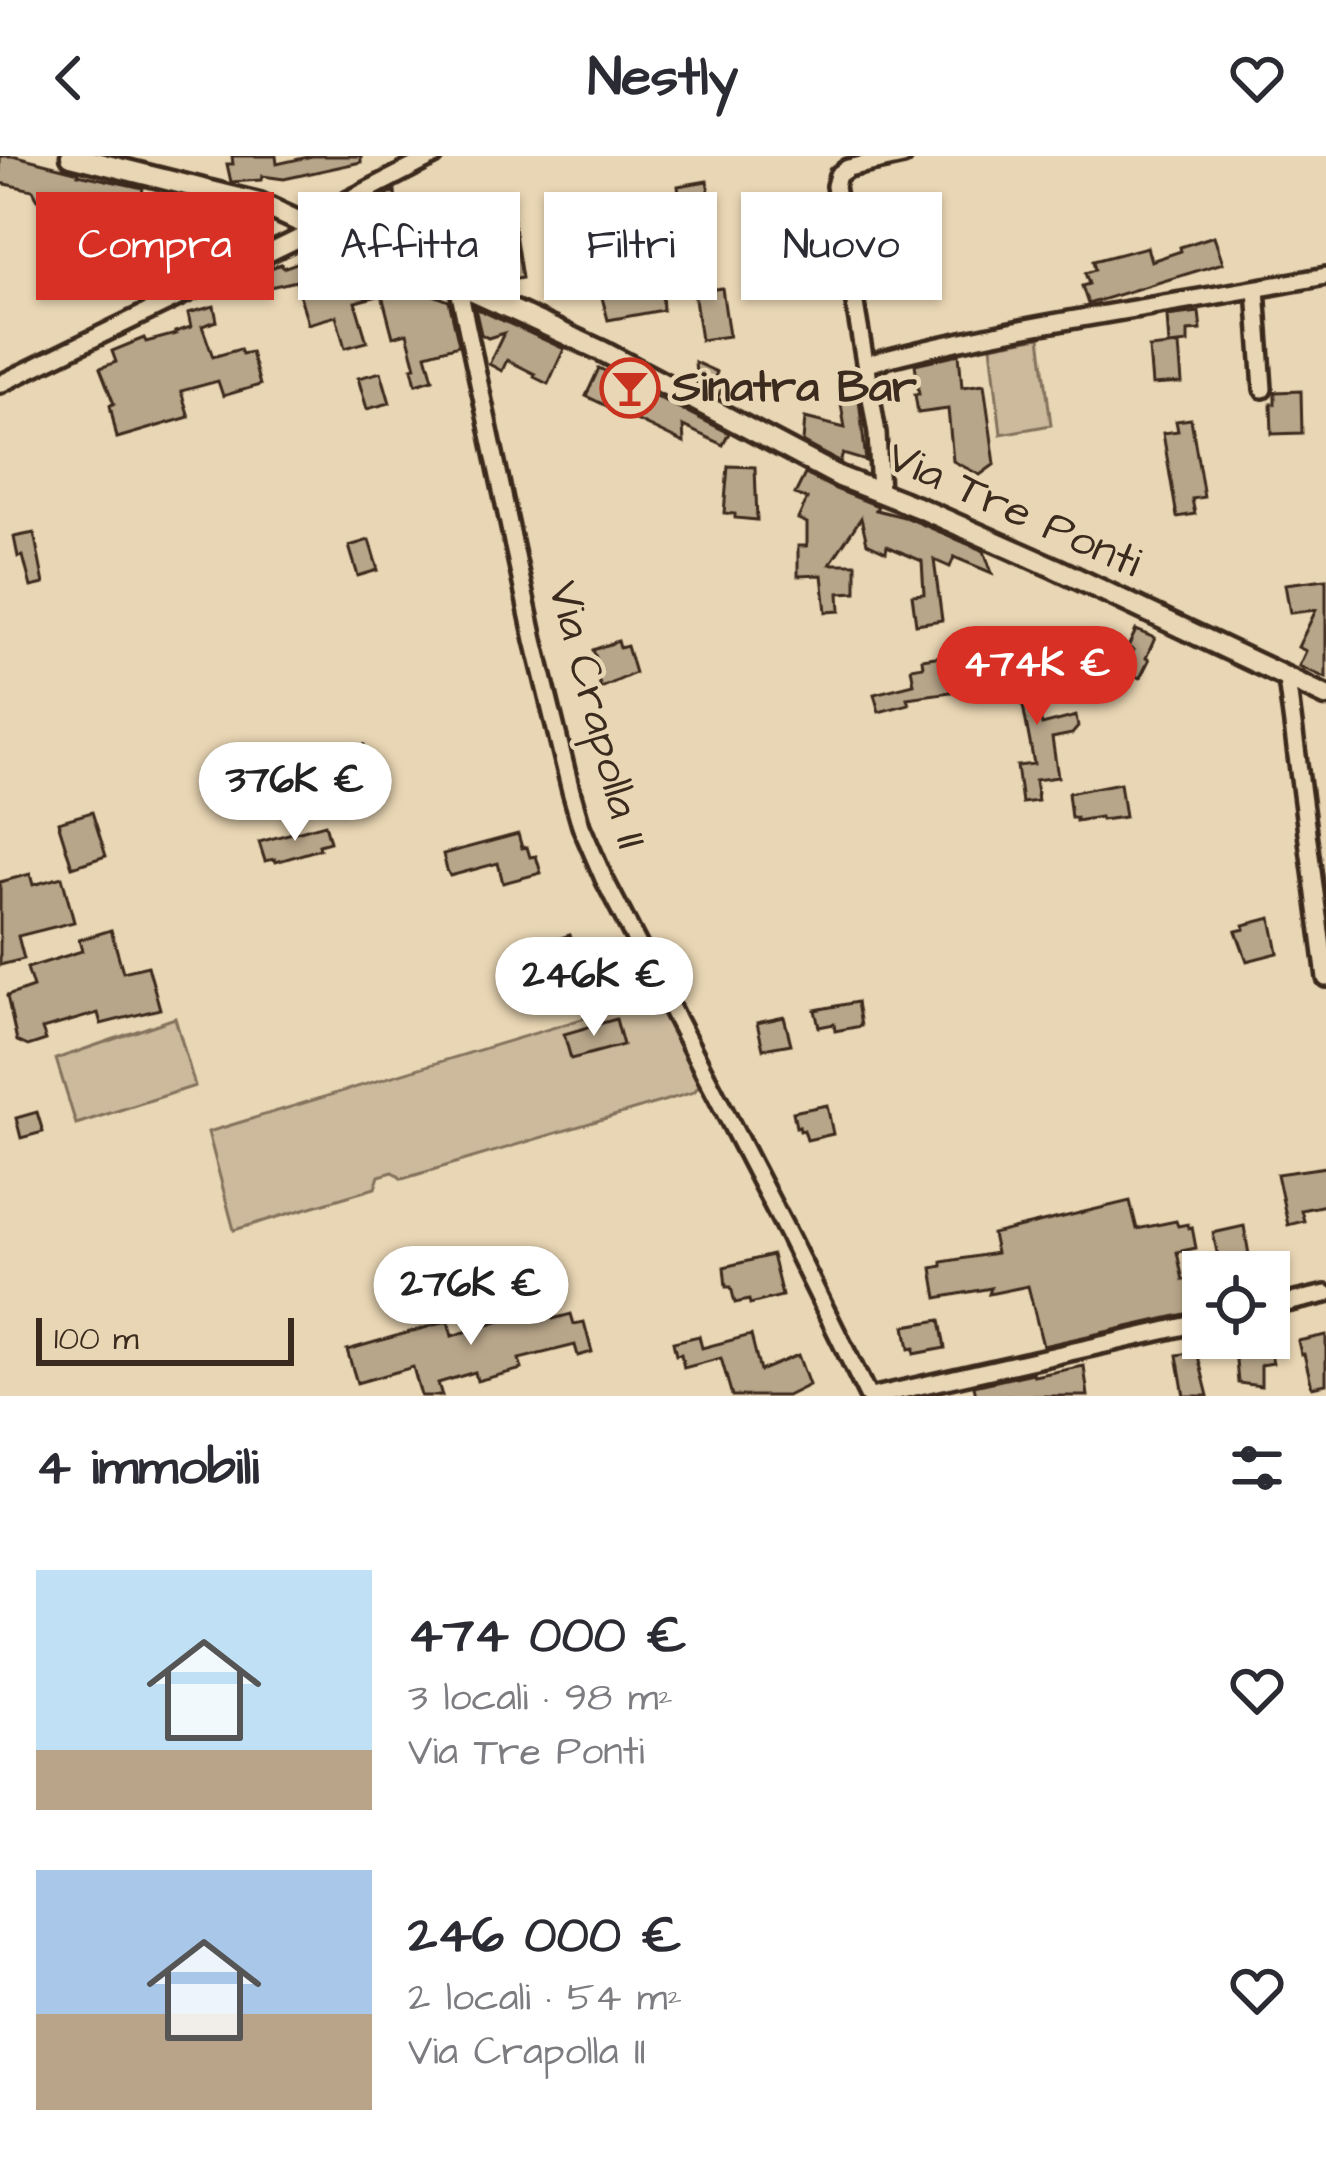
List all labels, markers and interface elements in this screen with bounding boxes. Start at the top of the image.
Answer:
text: Nestly [588,41,738,116]
icon: back [36,45,102,111]
icon: heart [1224,45,1290,111]
chip: Compra [36,192,274,300]
chip: Affitta [298,192,520,300]
chip: Filtri [544,192,717,300]
chip: Nuovo [741,192,942,300]
bar icon: Sinatra Bar [599,357,661,419]
place label: Sinatra Bar [671,357,917,419]
street label: Via Tre Ponti [877,426,1151,594]
street label: Via Crapolla II [532,574,662,856]
pin: 474K € [939,626,1135,728]
text: 474K € [963,638,1111,692]
pin: 376K € [197,742,393,844]
text: 376K € [226,754,364,808]
pin: 246K € [496,937,692,1039]
text: 246K € [522,949,666,1003]
pin: 276K € [373,1246,569,1348]
map controls [1182,1251,1290,1359]
button: locate [1182,1251,1290,1359]
text: 276K € [401,1258,542,1312]
scale bar [36,1312,294,1365]
text: 100 m [54,1316,139,1362]
text: 4 immobili [36,1433,259,1504]
icon: filters [1224,1435,1290,1501]
text: 474 000 € [408,1601,687,1672]
icon: home [132,1618,276,1762]
icon: heart [1224,1657,1290,1723]
text: 3 locali · 98 m² [408,1672,673,1726]
text: Via Tre Ponti [408,1726,644,1780]
text: 246 000 € [408,1901,682,1972]
icon: home [132,1918,276,2062]
icon: heart [1224,1957,1290,2023]
text: 2 locali · 54 m² [408,1972,682,2026]
text: Via Crapolla II [408,2026,646,2080]

